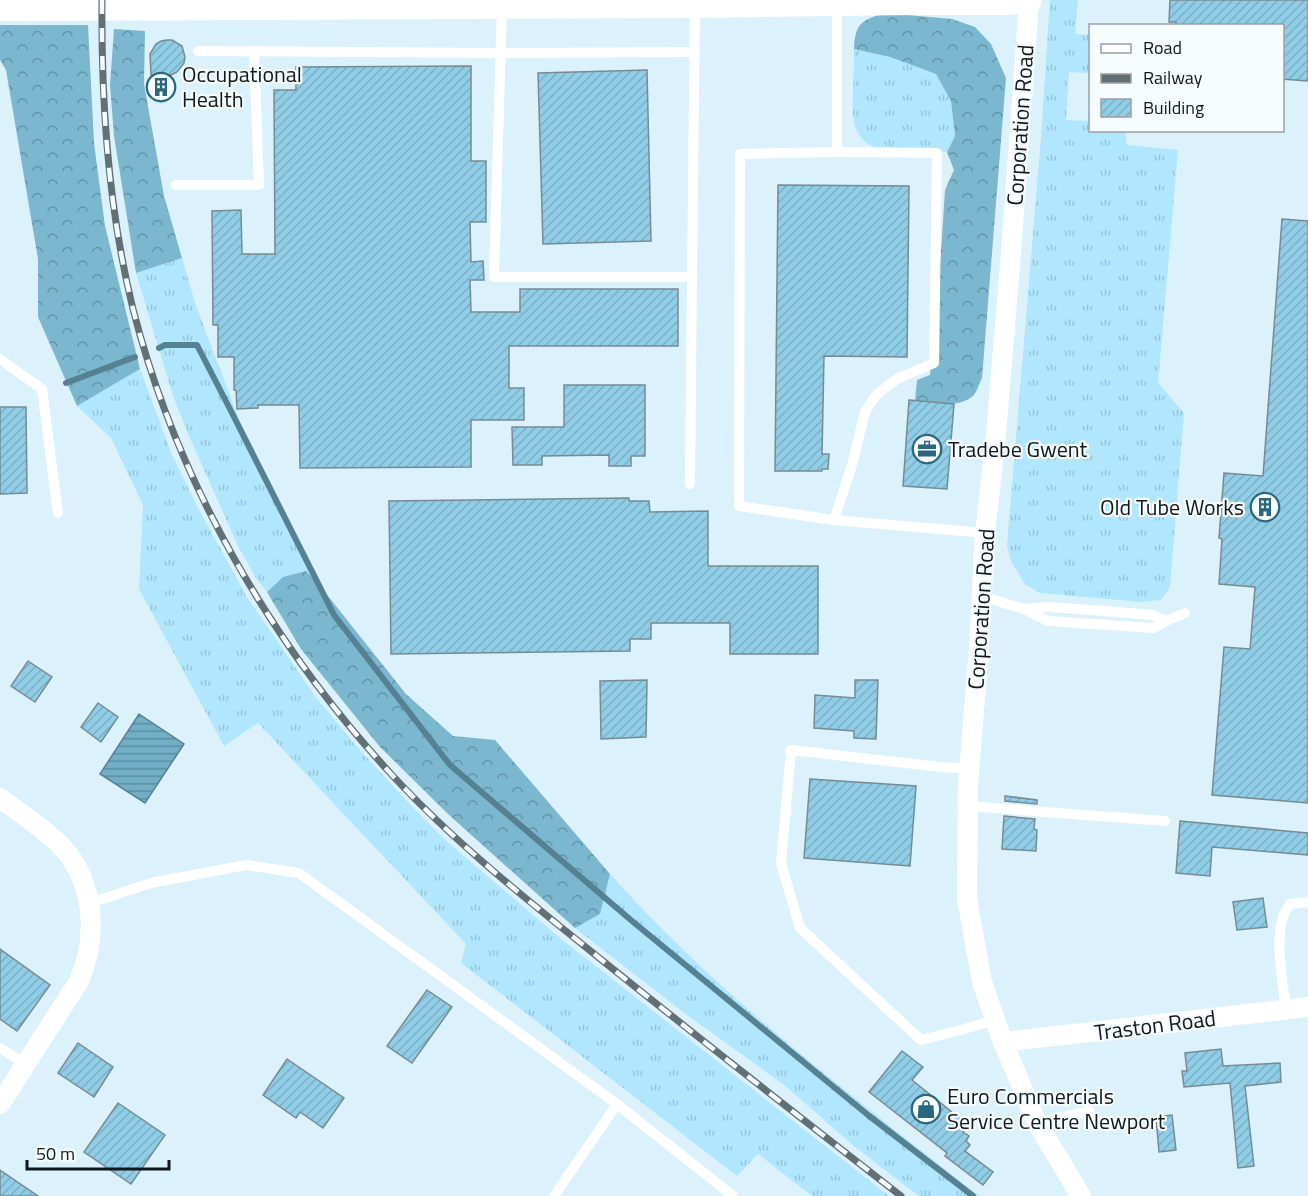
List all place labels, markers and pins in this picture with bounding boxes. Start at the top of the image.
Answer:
place label: Occupational Health [182,57,302,116]
building icon: Occupational Health [145,71,177,103]
place label: Tradebe Gwent [948,432,1087,466]
office icon: Tradebe Gwent [911,433,943,465]
place label: Old Tube Works [1100,490,1244,524]
building icon: Old Tube Works [1249,491,1281,523]
place label: Euro Commercials Service Centre Newport [947,1079,1165,1138]
shop icon: Euro Commercials Service Centre Newport [910,1093,942,1125]

